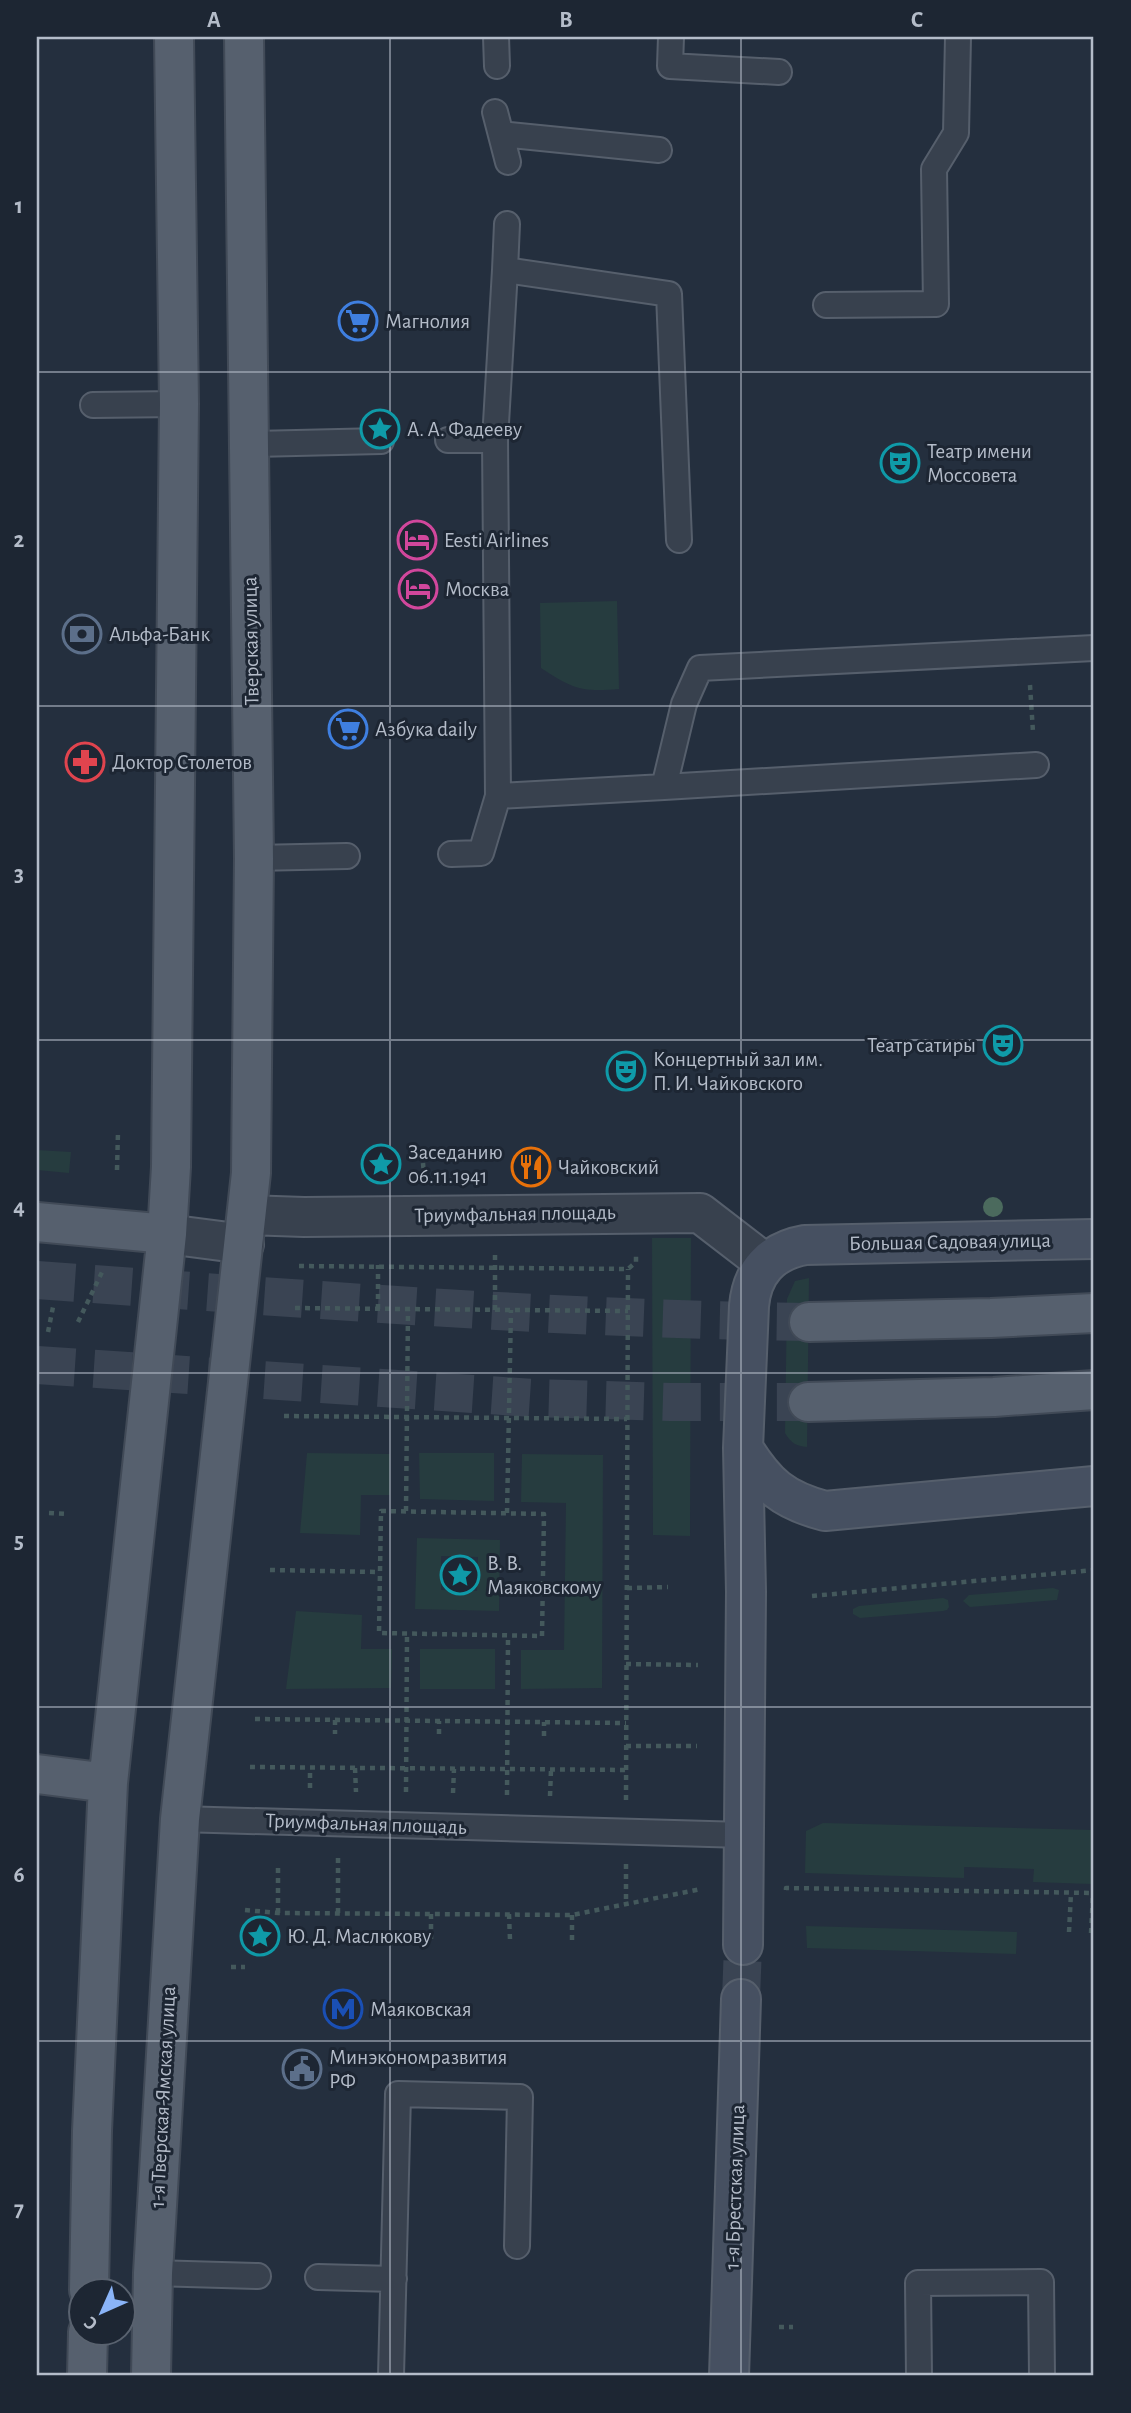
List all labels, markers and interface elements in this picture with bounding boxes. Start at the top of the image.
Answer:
text: A [207,9,221,32]
text: B [559,9,573,32]
text: C [911,9,923,32]
text: 1 [15,195,23,218]
supermarket icon: Магнолия [337,300,379,342]
place label: Магнолия [385,311,470,332]
place icon: А. А. Фадееву [359,408,401,450]
place label: А. А. Фадееву [407,419,522,440]
place label: Театр имени Моссовета [927,441,1032,486]
theatre icon: Театр имени Моссовета [879,442,921,484]
hotel icon: Eesti Аirlines [396,519,438,561]
text: 2 [14,529,25,552]
place label: Eesti Аirlines [444,530,549,551]
hotel icon: Москва [397,568,439,610]
street label: Тверская улица [239,576,263,706]
place label: Москва [445,579,510,600]
bank icon: Альфа-Банк [61,613,103,655]
place label: Альфа-Банк [109,624,210,645]
supermarket icon: Азбука daily [327,708,369,750]
place label: Азбука daily [375,719,477,740]
pharmacy icon: Доктор Столетов [64,741,106,783]
place label: Доктор Столетов [112,752,252,773]
text: 3 [14,863,24,886]
theatre icon: Театр сатиры [982,1024,1024,1066]
place label: Театр сатиры [867,1035,976,1056]
place label: Концертный зал им. П. И. Чайковского [653,1049,823,1094]
theatre icon: Концертный зал им. П. И. Чайковского [605,1050,647,1092]
place label: Заседанию 06.11.1941 [408,1142,503,1187]
place icon: Заседанию 06.11.1941 [360,1143,402,1185]
restaurant icon: Чайковский [510,1146,552,1188]
place label: Чайковский [558,1157,659,1178]
text: 4 [13,1196,25,1219]
street label: Триумфальная площадь [414,1202,616,1226]
street label: Большая Садовая улица [849,1230,1052,1254]
text: 5 [14,1530,24,1553]
place label: В. В. Маяковскому [487,1553,601,1598]
place icon: В. В. Маяковскому [439,1554,481,1596]
street label: Триумфальная площадь [265,1810,467,1838]
text: 6 [13,1864,25,1887]
place icon: Ю. Д. Маслюкову [239,1915,281,1957]
place label: Ю. Д. Маслюкову [287,1926,431,1947]
street label: 1-я Тверская-Ямская улица [147,1985,179,2208]
metro station icon: Маяковская [322,1988,364,2030]
place label: Маяковская [370,1999,472,2020]
place label: Минэкономразвития РФ [329,2047,507,2092]
public building icon: Минэкономразвития РФ [281,2048,323,2090]
street label: 1-я Брестская улица [722,2104,748,2270]
text: 7 [14,2198,24,2221]
north arrow [66,2276,136,2346]
text: С [81,2313,101,2333]

